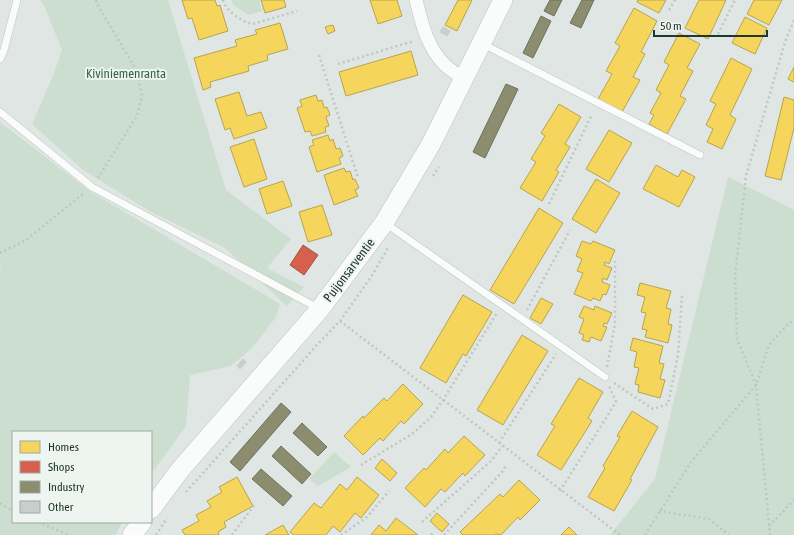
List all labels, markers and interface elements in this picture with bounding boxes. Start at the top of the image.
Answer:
scale bar [654,12,767,38]
text: 50 m [660,19,682,33]
park label: Kiviniemenranta [86,66,166,81]
street label: Puijonsarventie [320,235,378,305]
legend [12,431,152,523]
text: Homes [48,440,79,454]
text: Shops [48,460,74,474]
text: Industry [48,480,85,494]
text: Other [48,500,74,514]

